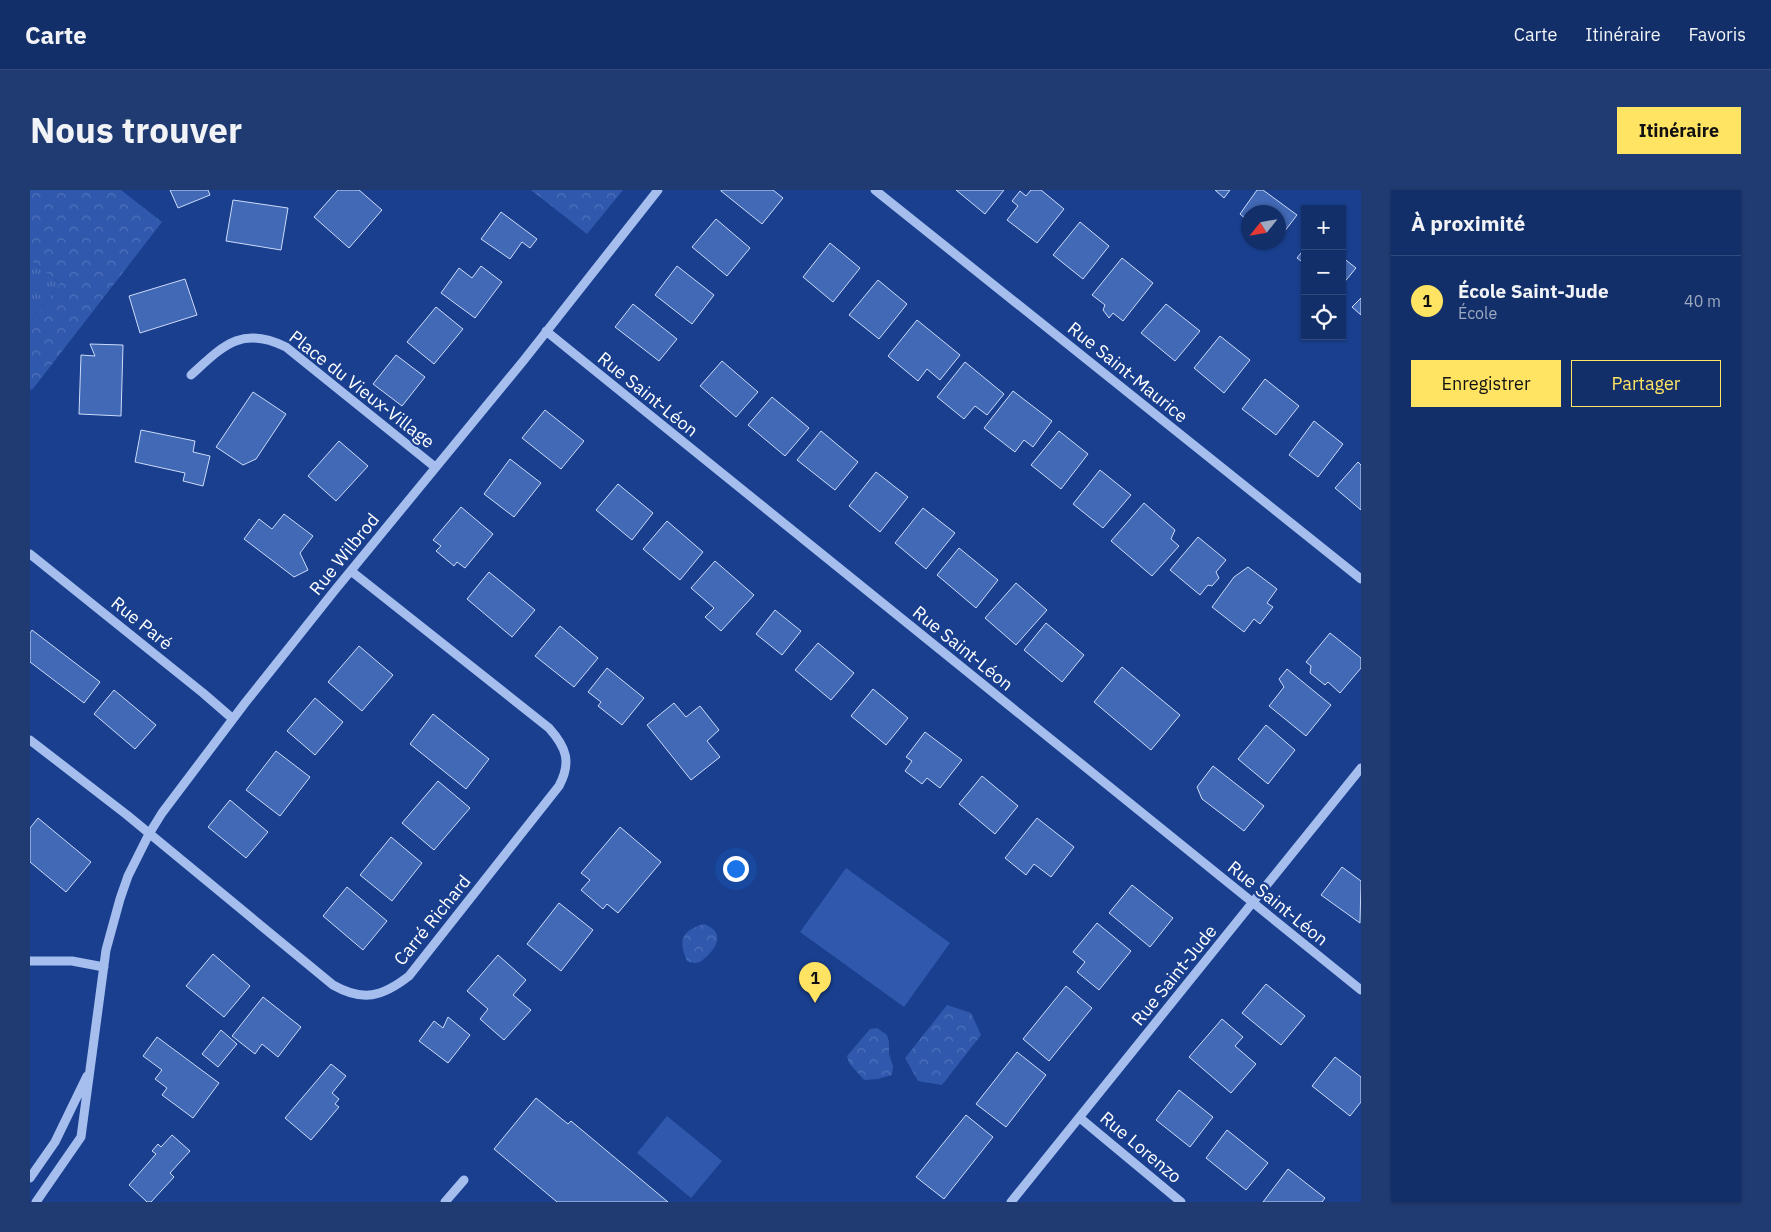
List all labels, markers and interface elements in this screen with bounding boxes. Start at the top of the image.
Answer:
text: Carte [25,19,87,51]
text: Carte [1514,23,1557,46]
text: Itinéraire [1585,23,1661,46]
text: Favoris [1689,23,1746,46]
text: Nous trouver [30,107,242,153]
button: Itinéraire [1617,107,1741,154]
north arrow [1241,205,1286,250]
map controls [1301,205,1346,340]
button: + [1301,205,1346,250]
text: À proximité [1411,209,1525,237]
button: − [1301,250,1346,295]
text: École Saint-Jude [1458,279,1609,303]
text: 1 [1422,291,1432,311]
text: 40 m [1684,291,1721,311]
button: locate [1301,295,1346,340]
text: École [1458,303,1497,323]
street label: Rue Saint-Maurice [1063,316,1193,428]
street label: Place du Vieux-Village [285,325,439,453]
street label: Rue Saint-Léon [593,346,703,442]
button: Enregistrer [1411,360,1561,407]
button: Partager [1571,360,1721,407]
street label: Rue Wilbrod [304,508,384,600]
street label: Rue Paré [107,591,178,655]
street label: Rue Saint-Léon [908,600,1018,696]
street label: Rue Saint-Léon [1223,855,1333,951]
your location [723,856,749,882]
street label: Carré Richard [388,870,476,970]
street label: Rue Saint-Jude [1126,920,1222,1030]
pin: 1 [799,962,831,1003]
street label: Rue Lorenzo [1095,1106,1187,1188]

